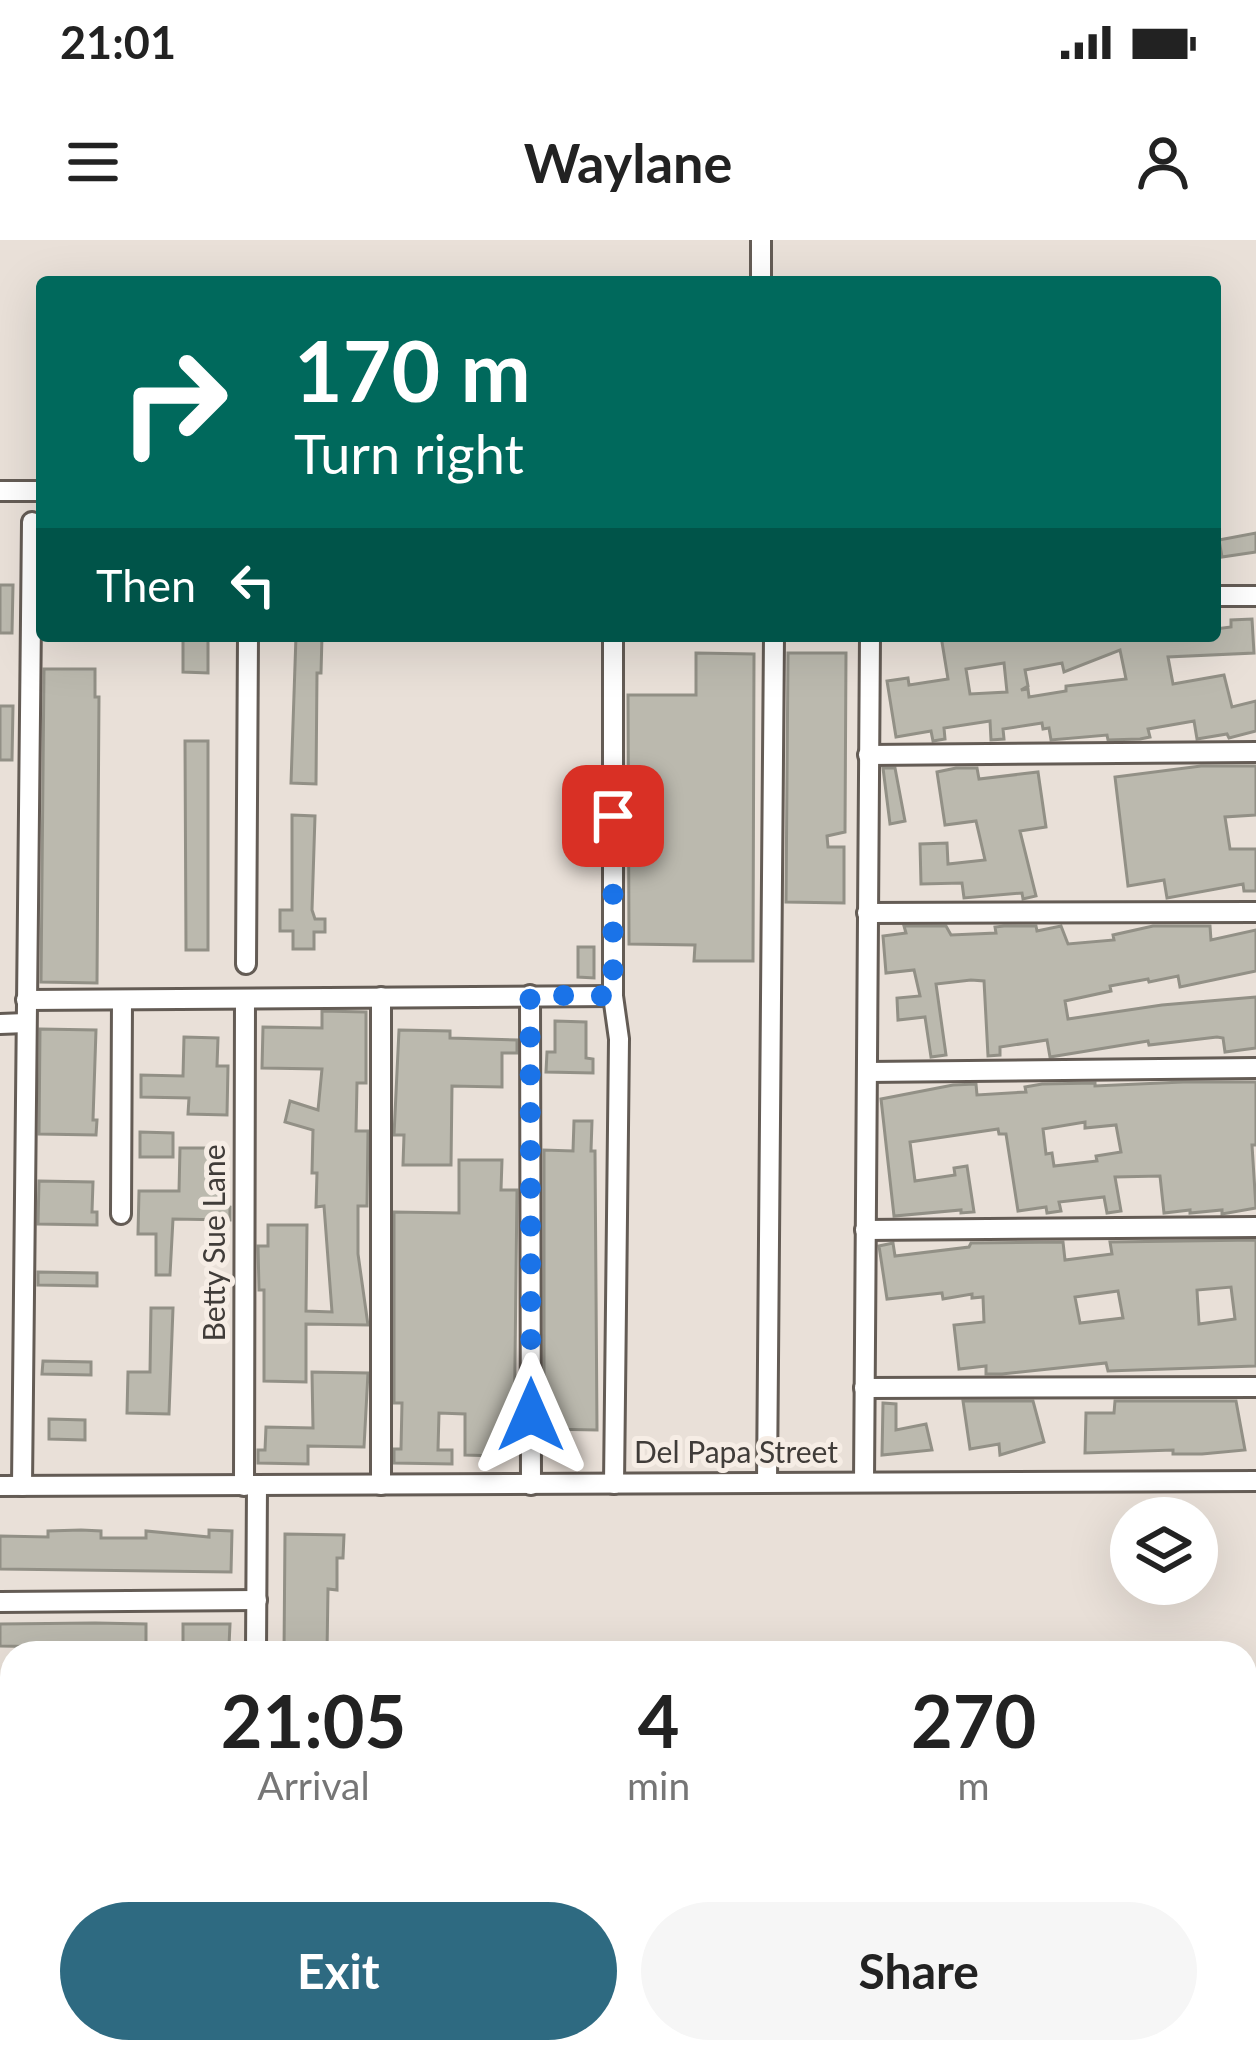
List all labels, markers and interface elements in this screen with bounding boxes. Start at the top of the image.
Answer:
text: 21:01 [60,15,176,69]
icon: menu [60,129,126,195]
icon: person [1130,129,1196,195]
text: Waylane [524,130,732,195]
text: 170 m [294,319,531,420]
icon: right [96,324,252,480]
text: Turn right [294,421,524,486]
icon: left [220,552,286,618]
text: Then [96,558,196,612]
pin [562,765,664,867]
icon: arrive [580,783,646,849]
street label: Betty Sue Lane [195,1145,231,1341]
position arrow [468,1352,594,1478]
street label: Del Papa Street [634,1433,838,1469]
map controls [1110,1497,1218,1605]
button: layers [1110,1497,1218,1605]
text: 21:05 [221,1677,406,1763]
text: 4 [638,1677,680,1763]
text: 270 [911,1677,1036,1763]
text: Arrival [257,1762,370,1808]
text: min [627,1762,690,1808]
text: m [958,1762,990,1808]
button: Exit [60,1902,617,2040]
button: Share [641,1902,1197,2040]

